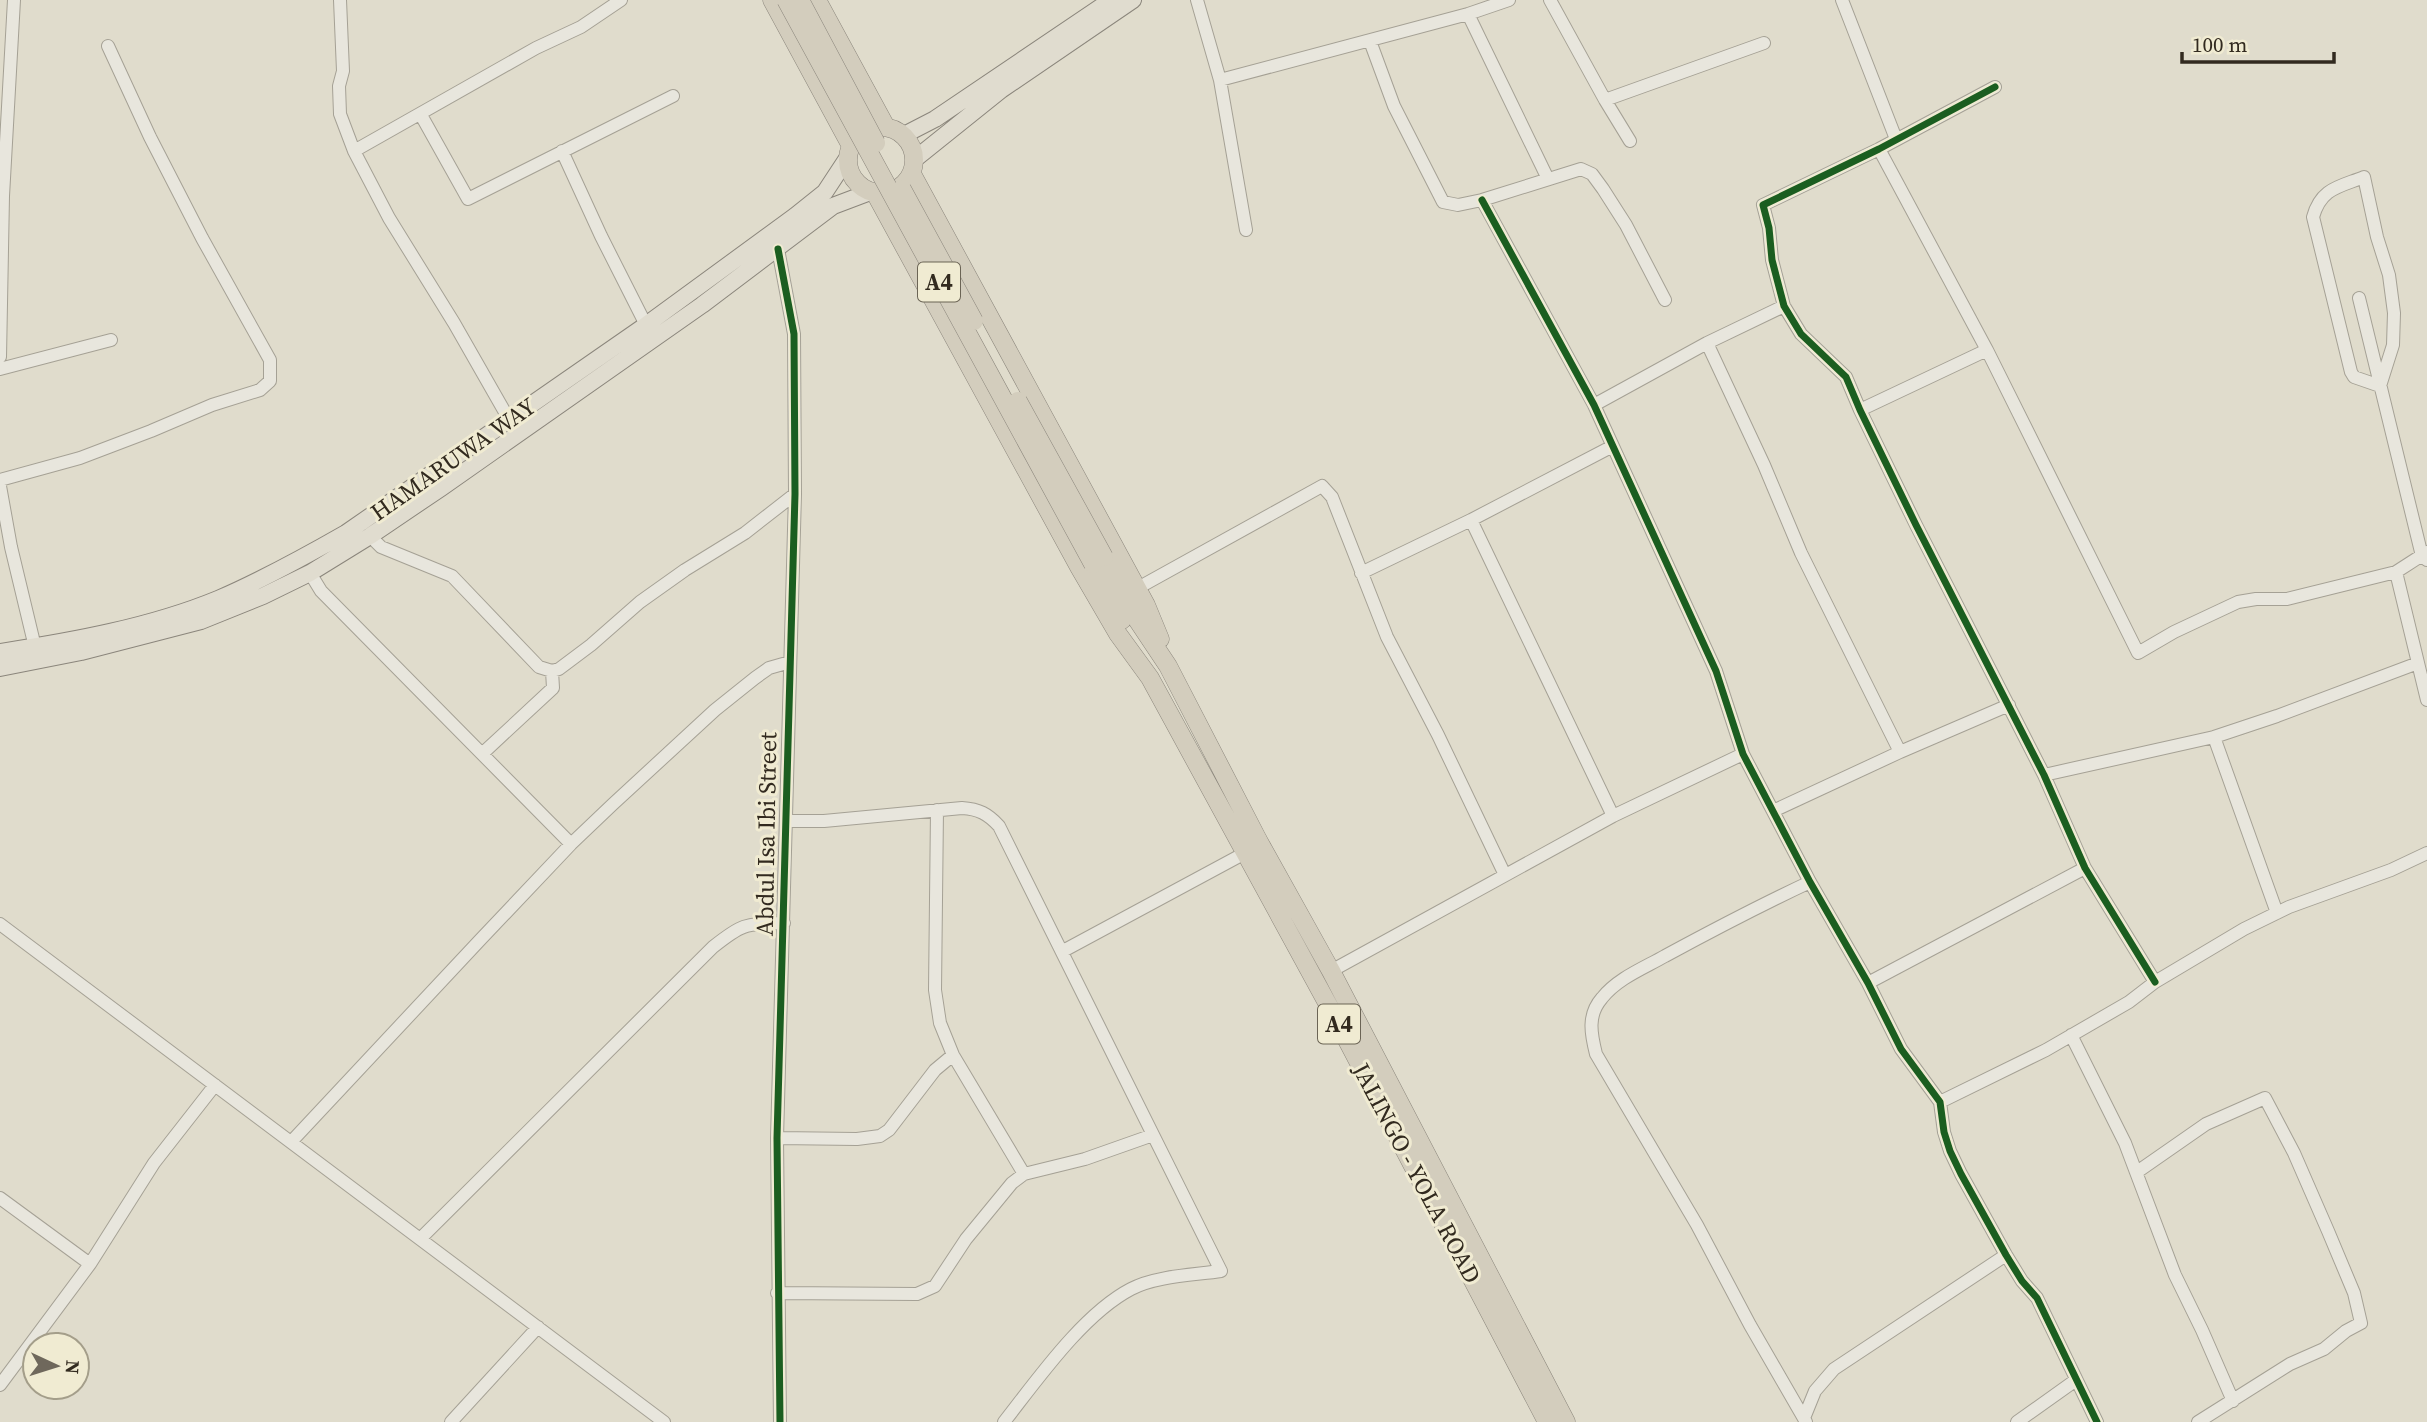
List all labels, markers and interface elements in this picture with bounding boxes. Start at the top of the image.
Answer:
scale bar [2182,21,2334,65]
text: 100 m [2192,30,2247,59]
road number: A4 [918,262,960,302]
street label: HAMARUWA WAY [364,390,542,528]
street label: Abdul Isa Ibi Street [748,731,784,936]
road number: A4 [1318,1004,1360,1044]
street label: JALINGO - YOLA ROAD [1344,1056,1489,1289]
north arrow [21,1331,91,1401]
text: N [59,1359,86,1375]

